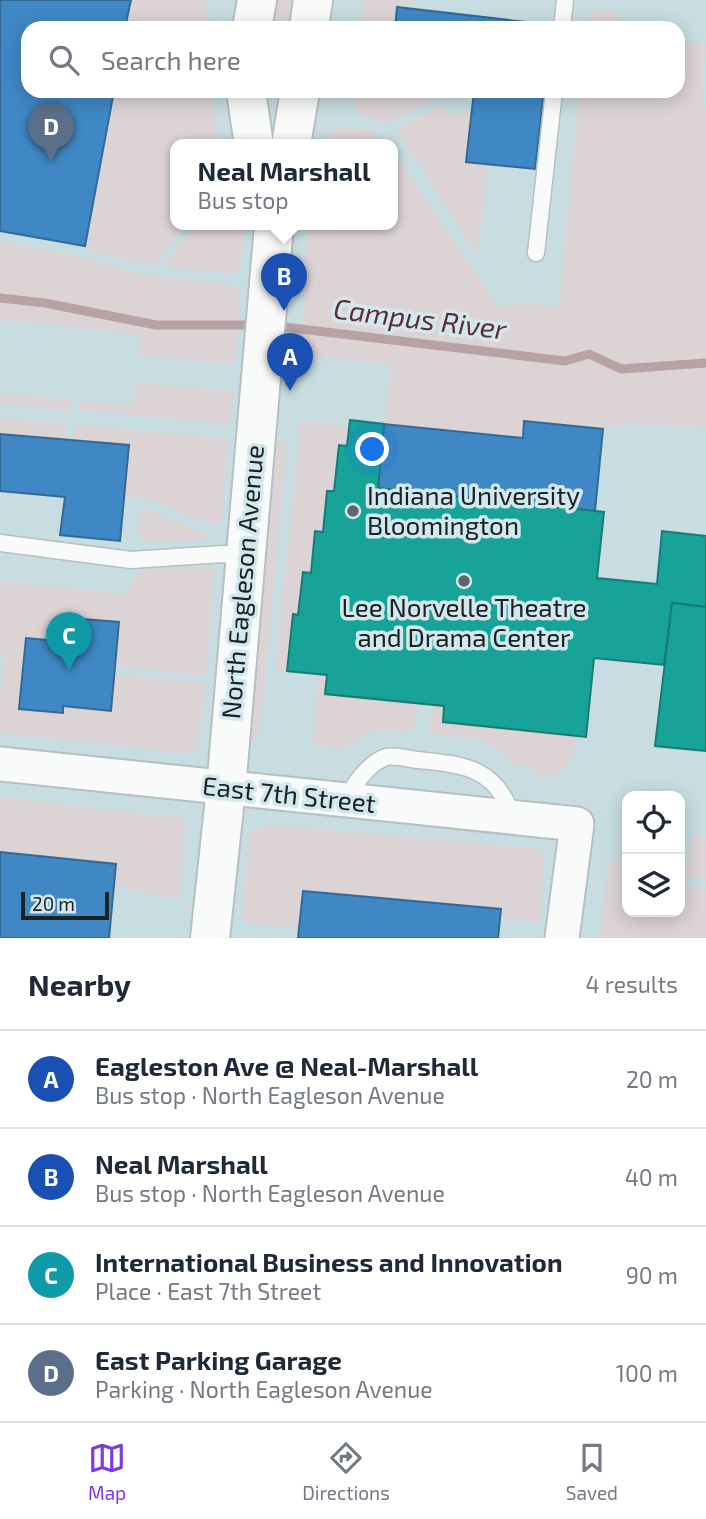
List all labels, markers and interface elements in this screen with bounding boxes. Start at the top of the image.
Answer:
search box [21,21,685,98]
icon: search [45,41,83,79]
text: Search here [101,44,241,75]
pin: D [28,103,74,161]
popup [170,139,398,230]
text: Neal Marshall [198,155,370,186]
text: Bus stop [198,186,289,214]
pin: B [261,253,307,311]
water label: Campus River [332,291,509,346]
pin: A [267,333,313,391]
your location [355,432,389,466]
street label: North Eagleson Avenue [214,444,269,720]
place label: Indiana University Bloomington [367,479,580,540]
marker: Indiana University Bloomington [345,503,361,519]
marker: Lee Norvelle Theatre and Drama Center [456,573,472,589]
place label: Lee Norvelle Theatre and Drama Center [341,591,587,652]
pin: C [46,612,92,670]
street label: East 7th Street [201,769,377,818]
map controls [622,791,685,917]
button: locate [622,791,685,854]
button: layers [622,854,685,917]
scale bar [21,889,108,921]
text: 20 m [32,892,75,915]
text: Nearby [28,966,131,1002]
text: 4 results [586,970,678,998]
text: Eagleston Ave @ Neal-Marshall [95,1050,478,1081]
text: A [43,1065,59,1093]
text: 20 m [626,1065,678,1093]
text: Bus stop · North Eagleson Avenue [95,1081,445,1109]
text: Neal Marshall [95,1148,268,1179]
text: B [44,1163,58,1191]
text: 40 m [625,1163,678,1191]
text: Bus stop · North Eagleson Avenue [95,1179,445,1207]
text: International Business and Innovation [95,1246,563,1277]
text: C [44,1261,58,1289]
text: 90 m [626,1261,678,1289]
text: Place · East 7th Street [95,1277,321,1305]
text: East Parking Garage [95,1344,342,1375]
text: D [43,1359,59,1387]
text: 100 m [616,1359,678,1387]
text: Parking · North Eagleson Avenue [95,1375,433,1403]
tab: Map [88,1439,126,1504]
tab: Directions [302,1439,390,1504]
tab: Saved [566,1439,618,1504]

